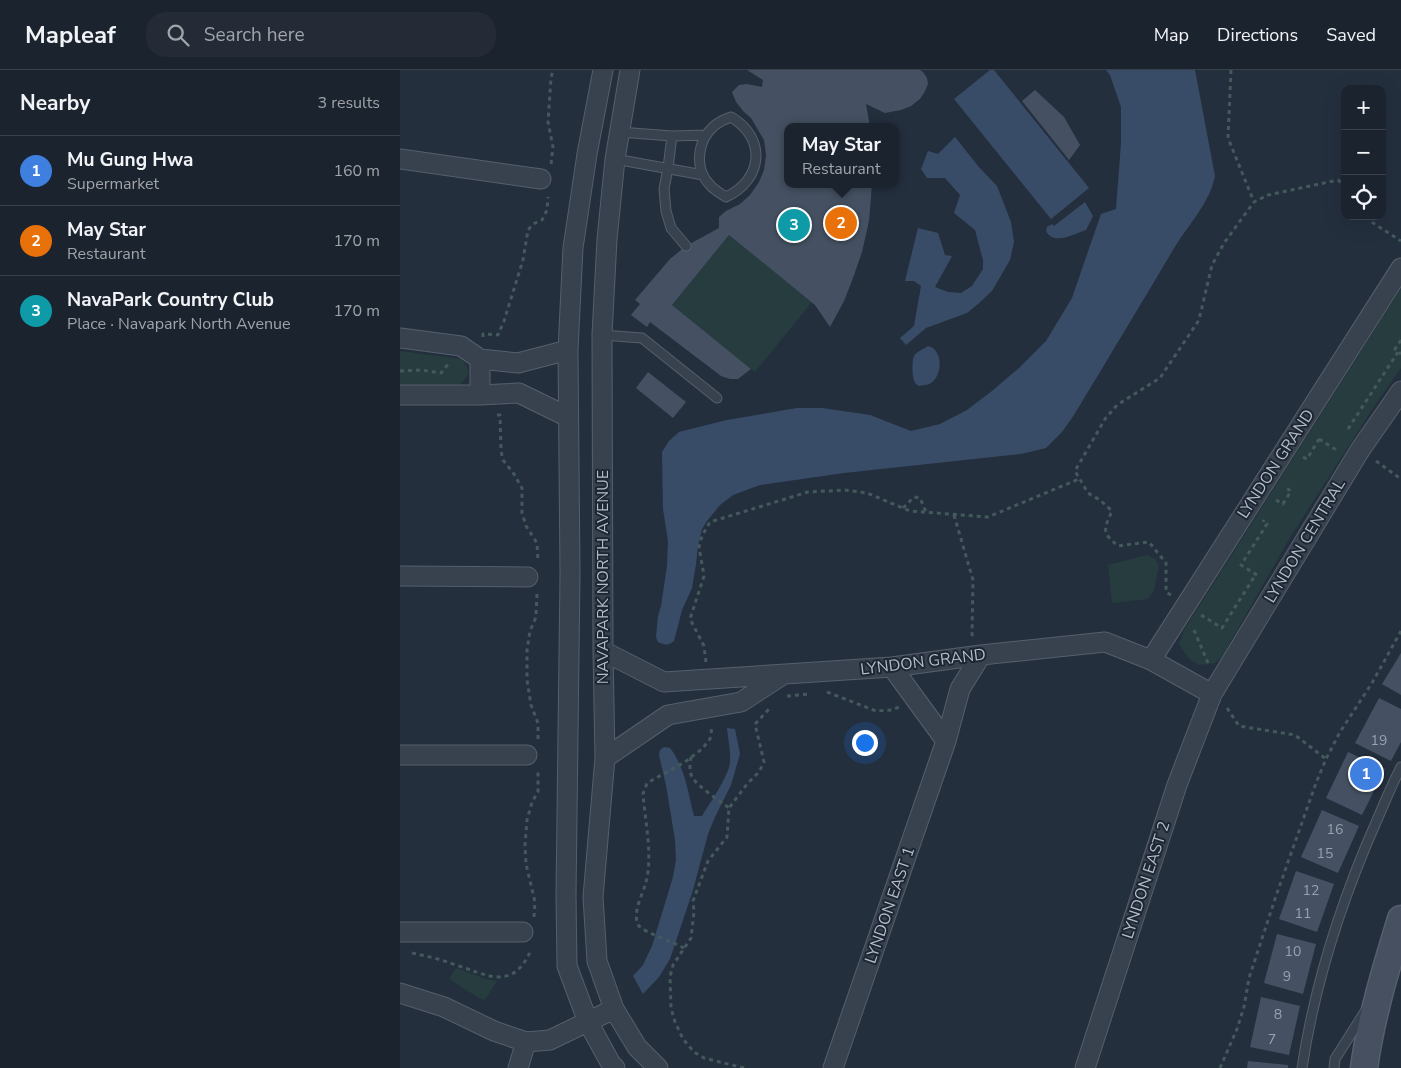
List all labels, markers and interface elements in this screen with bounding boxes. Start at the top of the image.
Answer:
search box [146,12,496,57]
text: Mapleaf [25,19,116,51]
icon: search [164,21,192,49]
text: Search here [204,22,305,48]
text: Map [1154,23,1189,47]
text: Directions [1217,23,1298,47]
text: Saved [1326,23,1376,47]
map controls [1341,85,1386,220]
button: + [1341,85,1386,130]
text: Nearby [20,89,90,117]
text: 3 results [318,92,380,114]
popup [784,123,899,188]
button: − [1341,130,1386,175]
text: May Star [802,132,881,158]
text: Mu Gung Hwa [67,147,193,173]
text: Restaurant [802,158,881,180]
text: 1 [31,160,41,182]
text: 160 m [333,160,380,182]
text: Supermarket [67,173,159,195]
button: locate [1341,175,1386,220]
pin: 2 [825,204,857,242]
pin: 3 [778,206,810,244]
text: May Star [67,217,146,243]
text: 2 [31,230,41,252]
text: 170 m [333,230,380,252]
text: Restaurant [67,243,146,265]
text: NavaPark Country Club [67,287,274,313]
text: 3 [31,300,41,322]
text: 170 m [333,300,380,322]
text: Place · Navapark North Avenue [67,313,291,335]
street label: LYNDON GRAND [1232,405,1320,523]
street label: NAVAPARK NORTH AVENUE [592,470,614,684]
street label: LYNDON CENTRAL [1259,475,1351,607]
street label: LYNDON GRAND [859,643,987,681]
your location [852,730,878,756]
house number: 19 [1371,731,1387,750]
pin: 1 [1350,755,1382,793]
street label: LYNDON EAST 2 [1117,819,1175,941]
house number: 16 [1327,820,1343,839]
street label: LYNDON EAST 1 [860,844,920,966]
house number: 15 [1317,844,1333,863]
house number: 12 [1303,881,1319,900]
house number: 11 [1295,904,1311,923]
house number: 10 [1285,942,1301,961]
house number: 9 [1283,967,1291,986]
house number: 8 [1274,1005,1282,1024]
house number: 7 [1268,1030,1276,1049]

